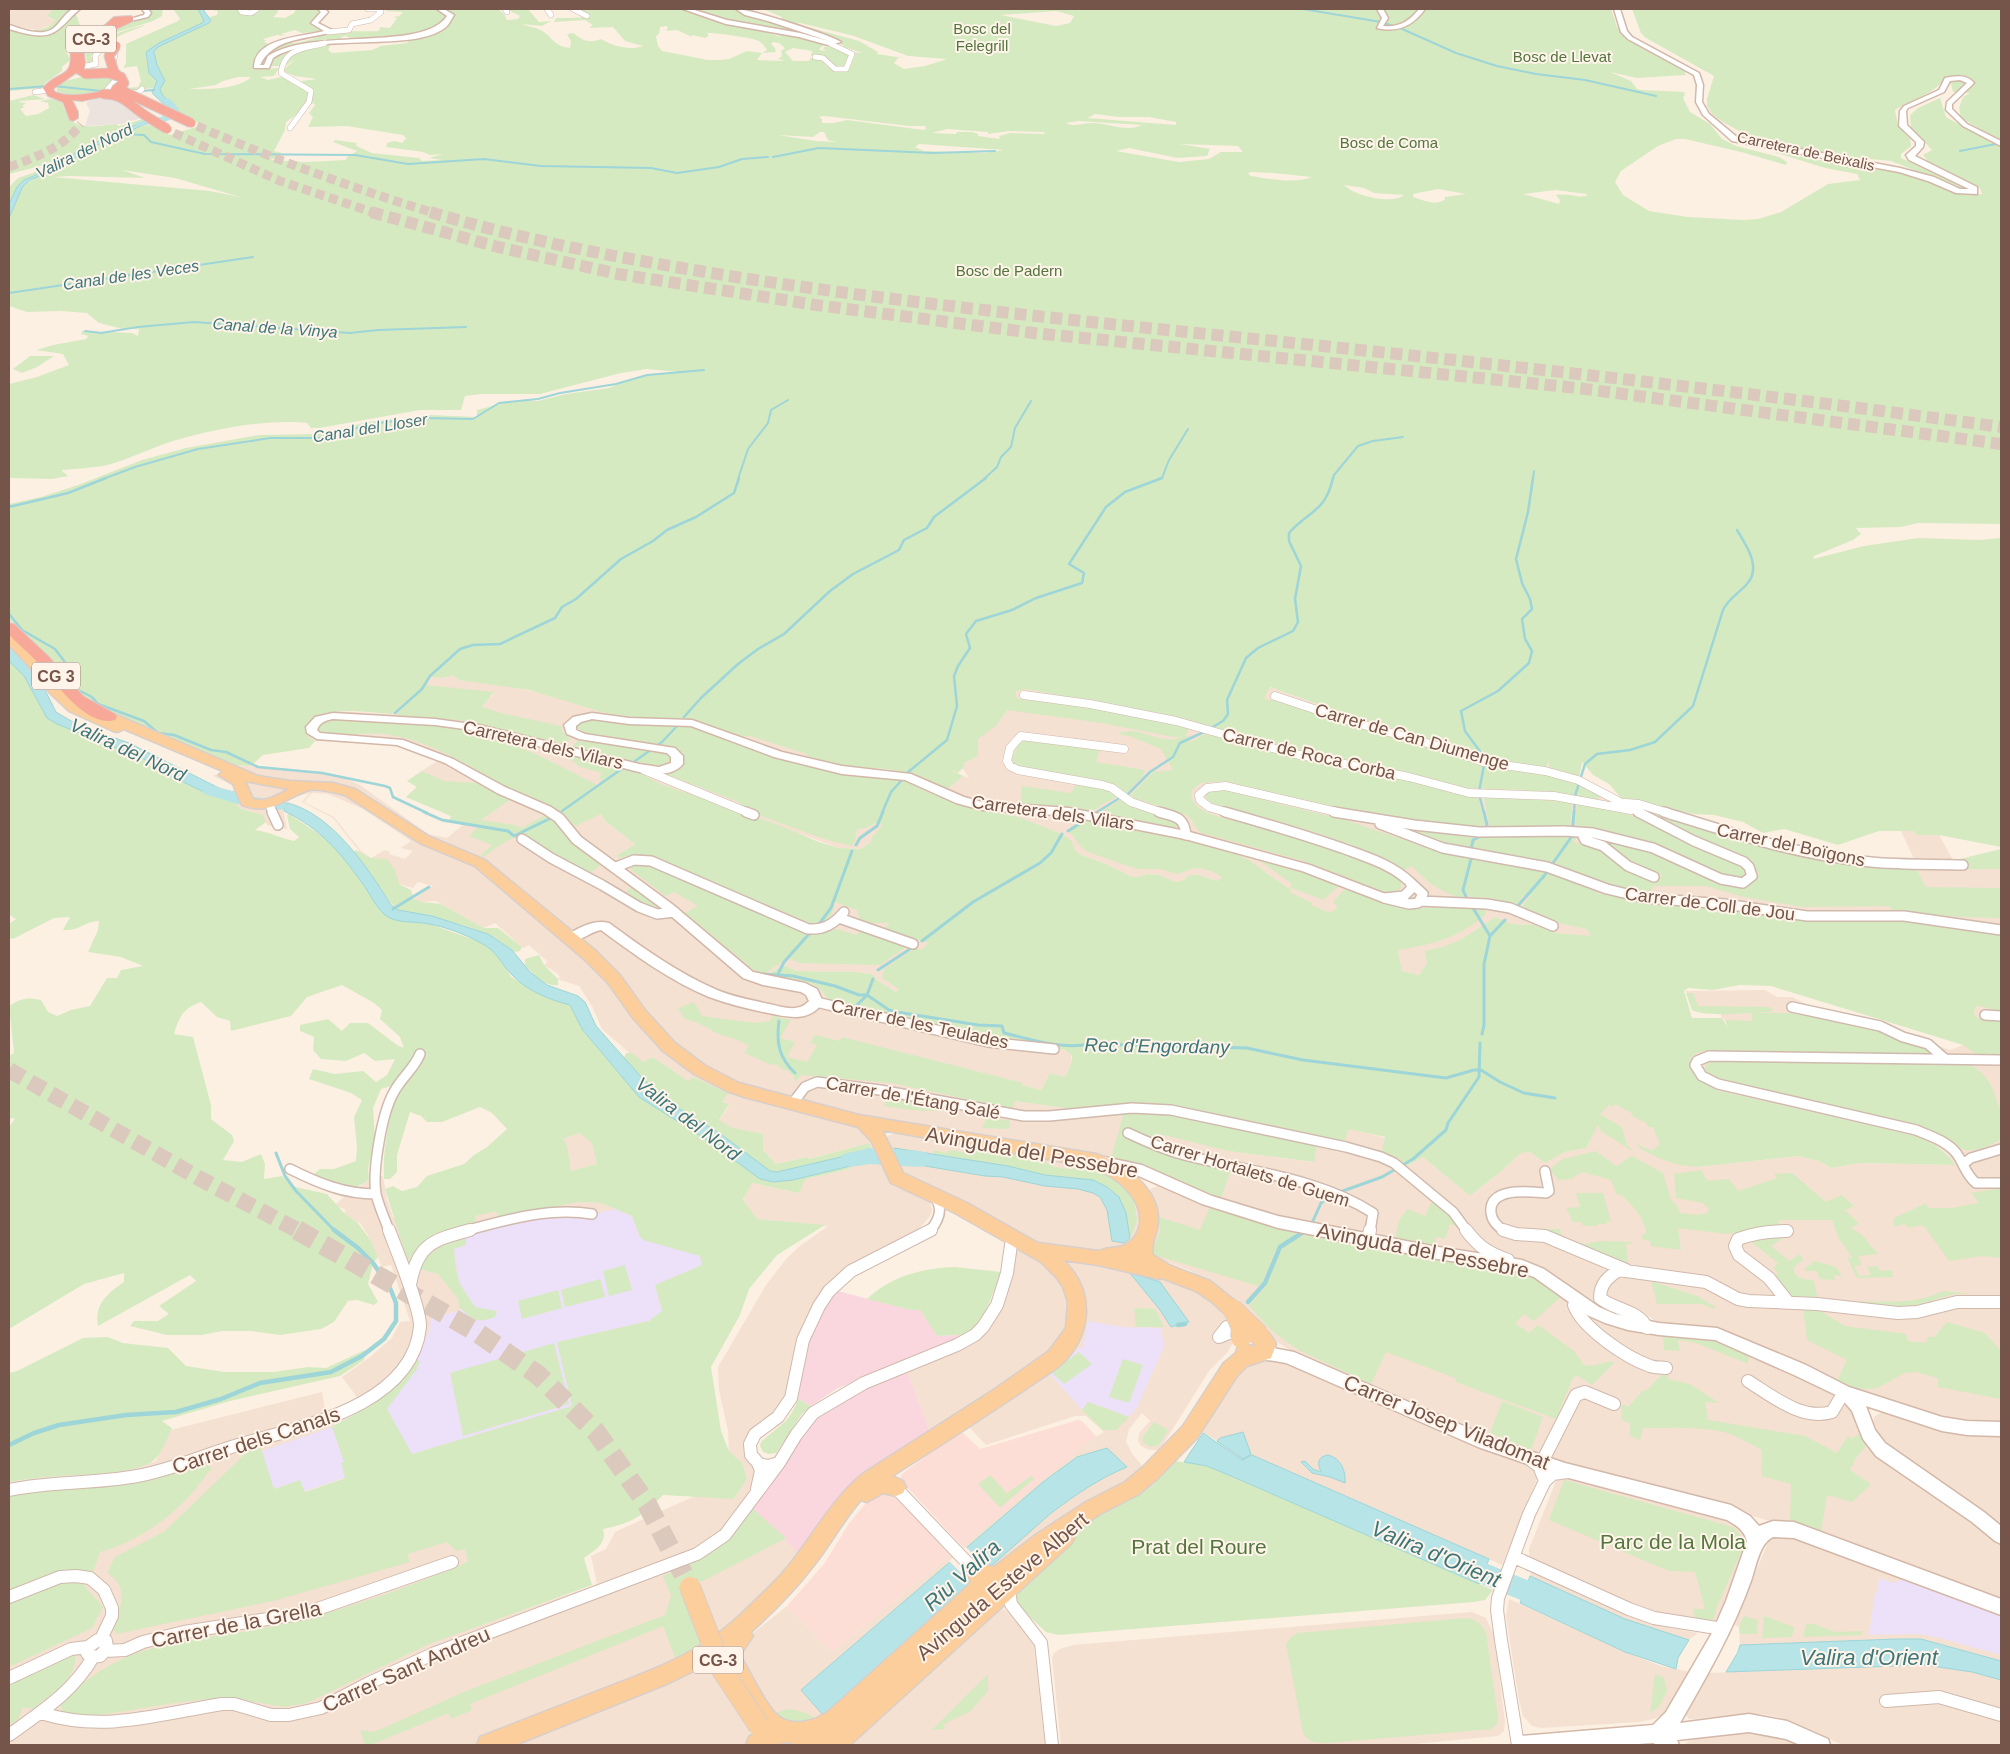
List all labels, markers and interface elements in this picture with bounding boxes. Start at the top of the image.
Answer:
park label: Bosc del Felegrill [953,20,1011,54]
road number: CG-3 [66,26,116,52]
park label: Bosc de Llevat [1513,48,1612,65]
water label: Valira del Nord [33,120,136,182]
street label: Carretera de Beixalis [1736,128,1876,174]
park label: Bosc de Coma [1340,134,1439,151]
water label: Canal de les Veces [62,257,200,293]
park label: Bosc de Padern [956,262,1062,279]
water label: Canal de la Vinya [212,315,338,341]
water label: Canal del Lloser [312,410,429,445]
road number: CG 3 [32,662,80,689]
street label: Carrer de Can Diumenge [1313,700,1511,774]
water label: Valira del Nord [67,714,190,787]
street label: Carretera dels Vilars [461,717,625,773]
street label: Carrer de Roca Corba [1220,724,1398,784]
street label: Carretera dels Vilars [971,792,1135,834]
street label: Carrer del Boïgons [1715,820,1867,870]
street label: Carrer de Coll de Jou [1624,884,1796,924]
street label: Carrer de les Teulades [830,995,1010,1053]
water label: Rec d'Engordany [1084,1034,1231,1058]
water label: Valira del Nord [632,1073,745,1166]
street label: Carrer de l'Étang Salé [824,1073,1002,1123]
street label: Avinguda del Pessebre [924,1122,1140,1182]
street label: Carrer Hortalets de Guem [1148,1131,1352,1211]
street label: Avinguda del Pessebre [1315,1218,1531,1282]
street label: Carrer Josep Viladomat [1341,1370,1554,1474]
street label: Carrer dels Canals [169,1402,343,1478]
street label: Avinguda Esteve Albert [912,1507,1093,1664]
water label: Valira d'Orient [1368,1516,1505,1593]
park label: Parc de la Mola [1600,1530,1746,1553]
water label: Riu Valira [918,1534,1006,1616]
park label: Prat del Roure [1131,1535,1267,1558]
street label: Carrer de la Grella [149,1596,323,1652]
street label: Carrer Sant Andreu [319,1622,493,1716]
water label: Valira d'Orient [1800,1645,1939,1670]
road number: CG-3 [693,1646,743,1674]

